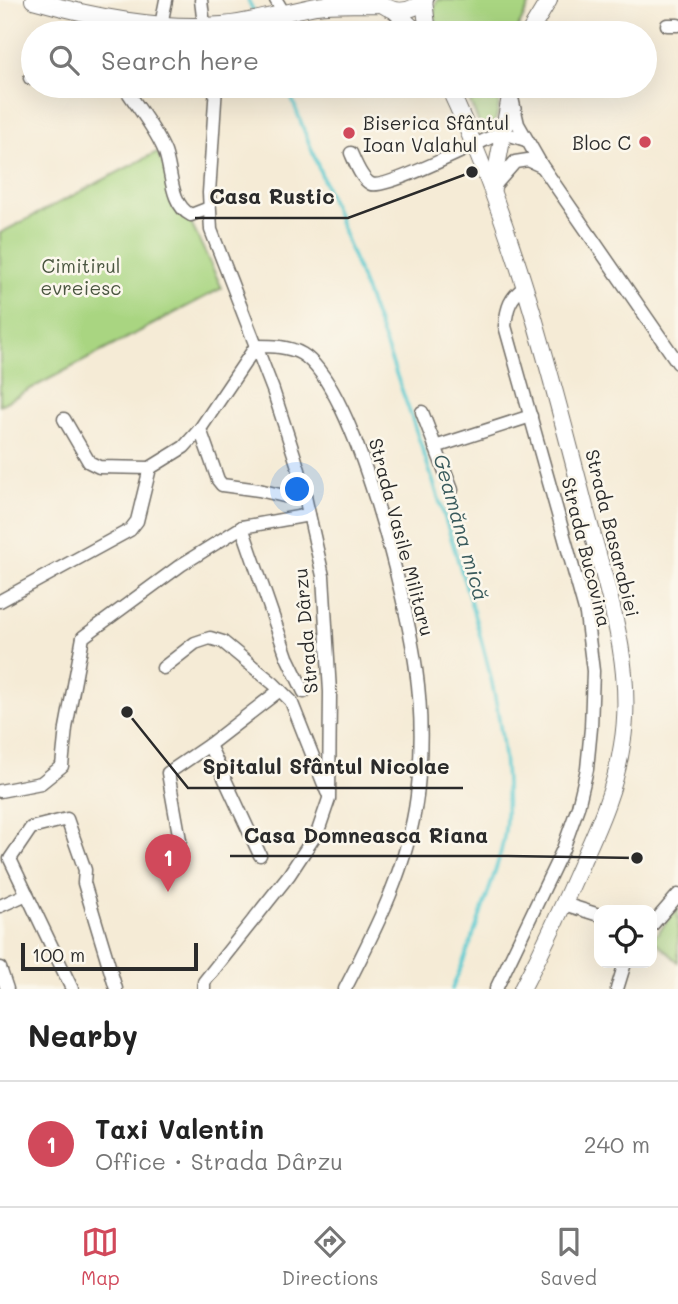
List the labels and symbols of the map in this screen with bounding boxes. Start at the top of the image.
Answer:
place label: Biserica Sfântul Ioan Valahul [363,110,509,157]
marker: Biserica Sfântul Ioan Valahul [341,125,357,141]
place label: Bloc C [572,130,631,155]
marker: Bloc C [637,134,653,150]
callout: Casa Rustic [195,176,348,218]
text: Casa Rustic [209,182,335,209]
park label: Cimitirul evreiesc [40,253,122,300]
street label: Strada Vasile Militaru [364,435,440,639]
street label: Strada Basarabiei [580,447,646,619]
water label: Geamăna mică [428,450,496,604]
your location [280,472,314,506]
street label: Strada Bucovina [556,475,618,629]
street label: Strada Dârzu [287,567,323,695]
callout: Spitalul Sfântul Nicolae [188,746,463,788]
text: Spitalul Sfântul Nicolae [203,752,449,779]
callout: Casa Domneasca Riana [230,814,502,856]
text: Casa Domneasca Riana [244,821,488,848]
pin: 1 [145,834,191,892]
scale bar [21,940,198,972]

